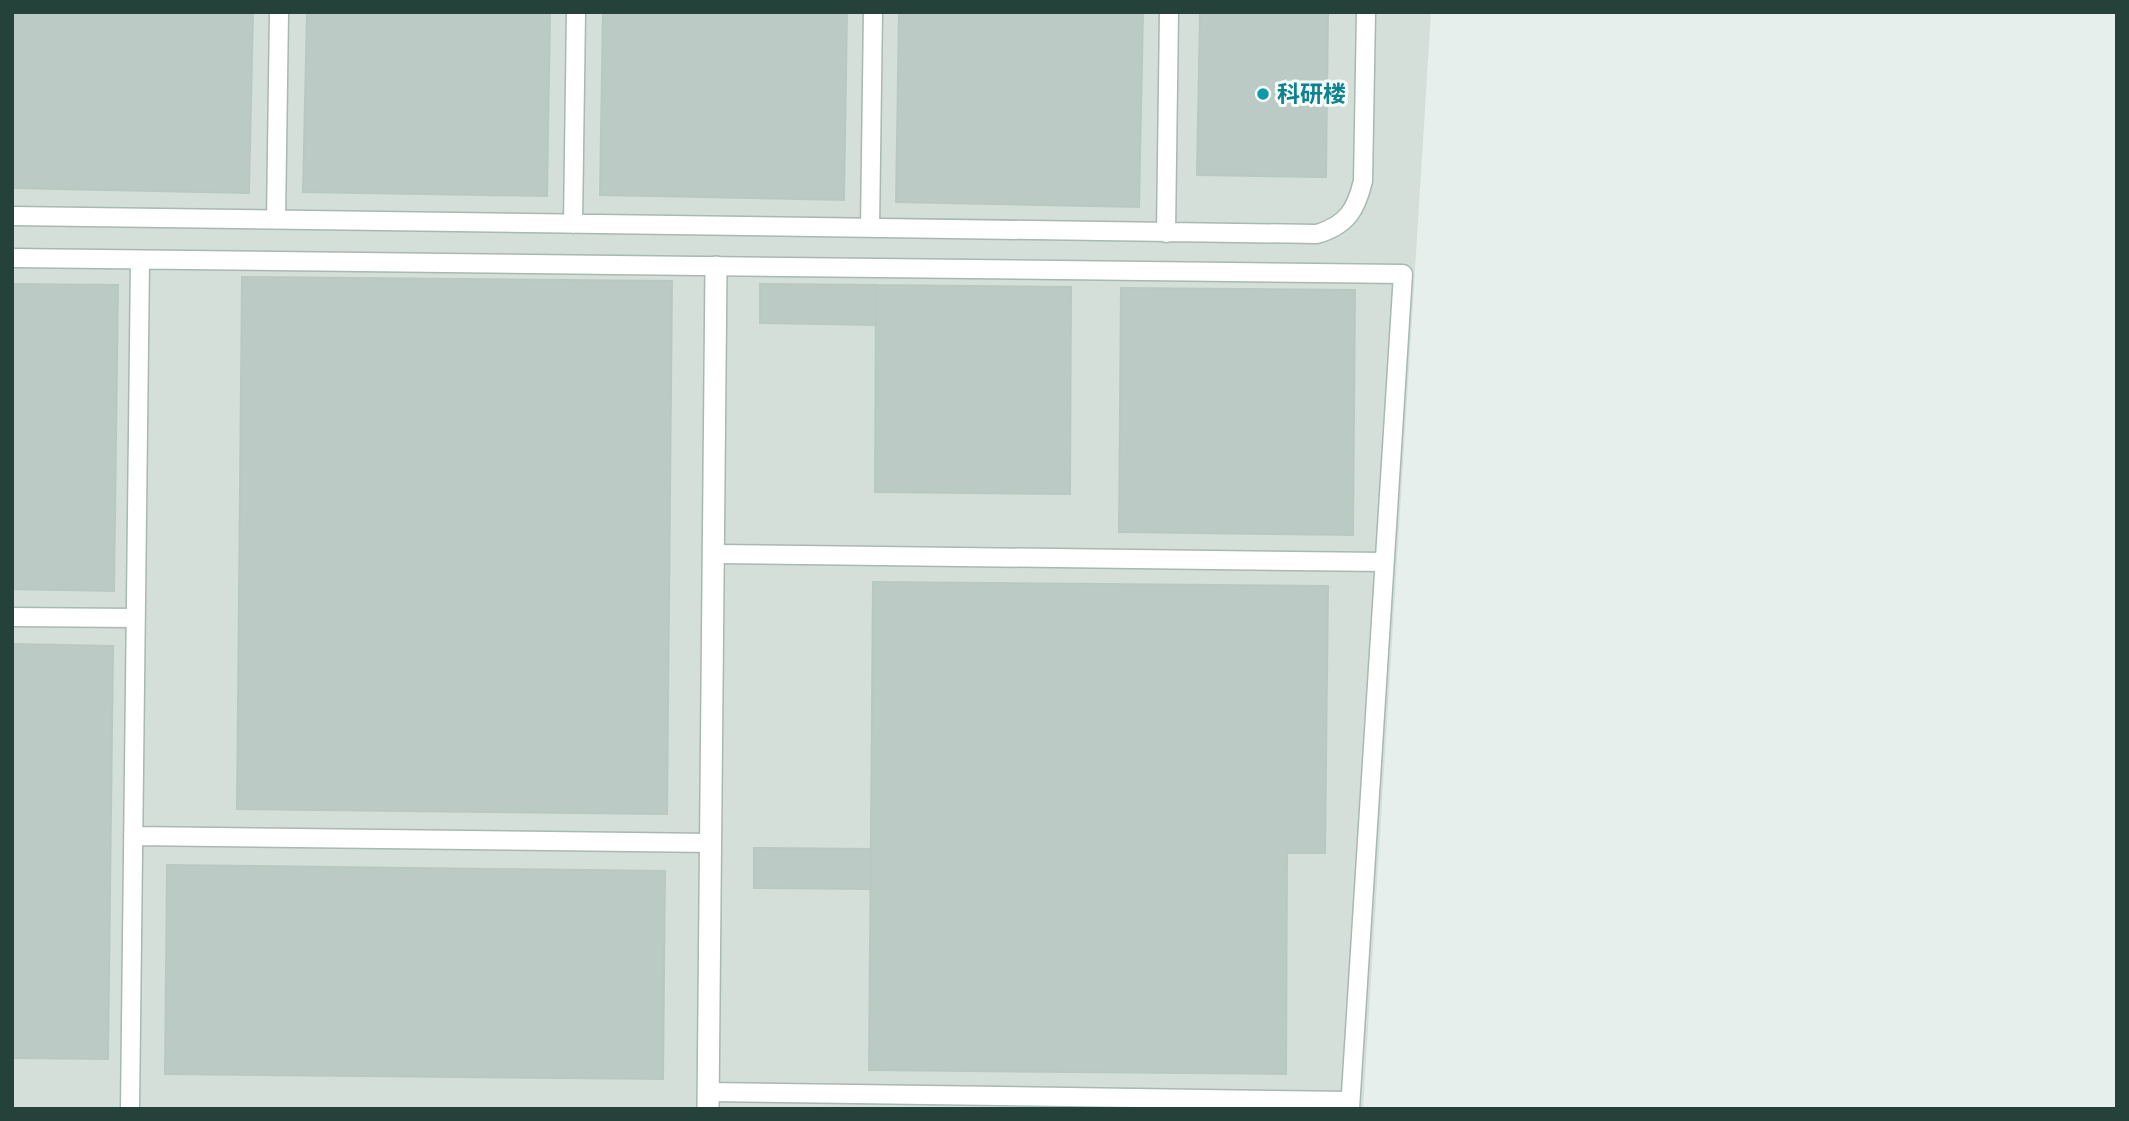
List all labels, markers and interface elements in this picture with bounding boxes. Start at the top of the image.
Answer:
place label: 科研楼 [1277,77,1346,109]
marker: 科研楼 [1255,86,1271,102]

